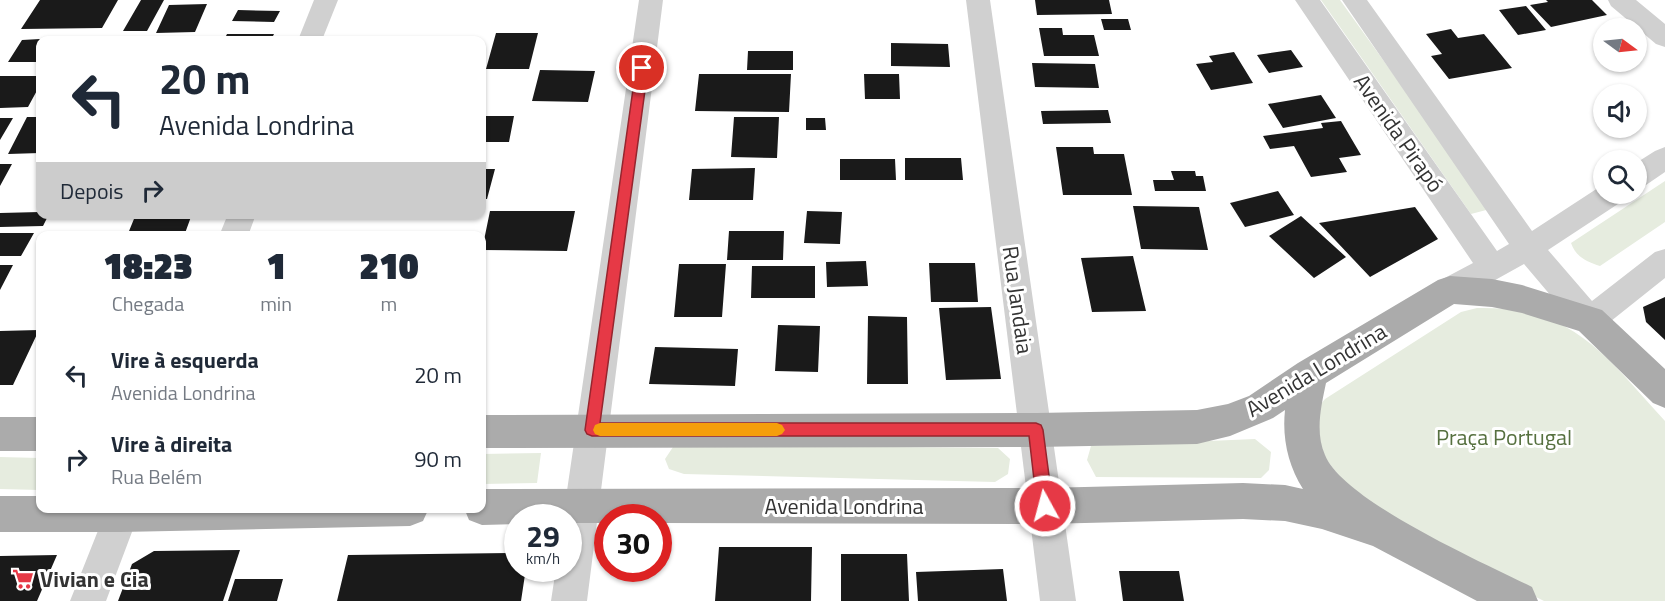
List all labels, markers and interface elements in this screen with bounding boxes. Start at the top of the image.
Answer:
north arrow [1593,18,1647,72]
map controls [1593,18,1647,204]
pin [616,42,667,93]
text: 20 m [159,46,251,110]
icon: arrive [625,51,658,84]
icon: left [60,60,138,138]
street label: Avenida Pirapó [1345,67,1453,199]
button: sound [1593,84,1647,138]
text: Avenida Londrina [159,104,354,145]
button: search [1593,150,1647,204]
text: Depois [60,174,124,208]
icon: right [136,174,169,207]
text: 18:23 [103,238,193,293]
text: 1 [266,238,286,293]
text: 210 [359,238,419,293]
street label: Rua Jandaia [994,244,1042,356]
text: Chegada [112,288,184,319]
text: min [260,288,292,319]
text: m [381,288,397,319]
street label: Avenida Londrina [1239,314,1393,426]
text: Vire à esquerda [111,343,259,377]
text: 20 m [414,358,462,392]
icon: left [60,359,93,392]
text: Avenida Londrina [111,377,256,408]
park label: Praça Portugal [1436,420,1572,454]
text: Vire à direita [111,427,232,461]
text: 90 m [414,442,462,476]
icon: right [60,443,93,476]
text: Rua Belém [111,461,202,492]
position arrow [1013,474,1077,538]
street label: Avenida Londrina [764,489,924,523]
speed limit sign: 30 [594,504,672,582]
text: 29 [526,513,560,559]
text: km/h [526,547,560,570]
place label: Vivian e Cia [40,562,149,596]
supermarket icon: Vivian e Cia [11,567,35,591]

